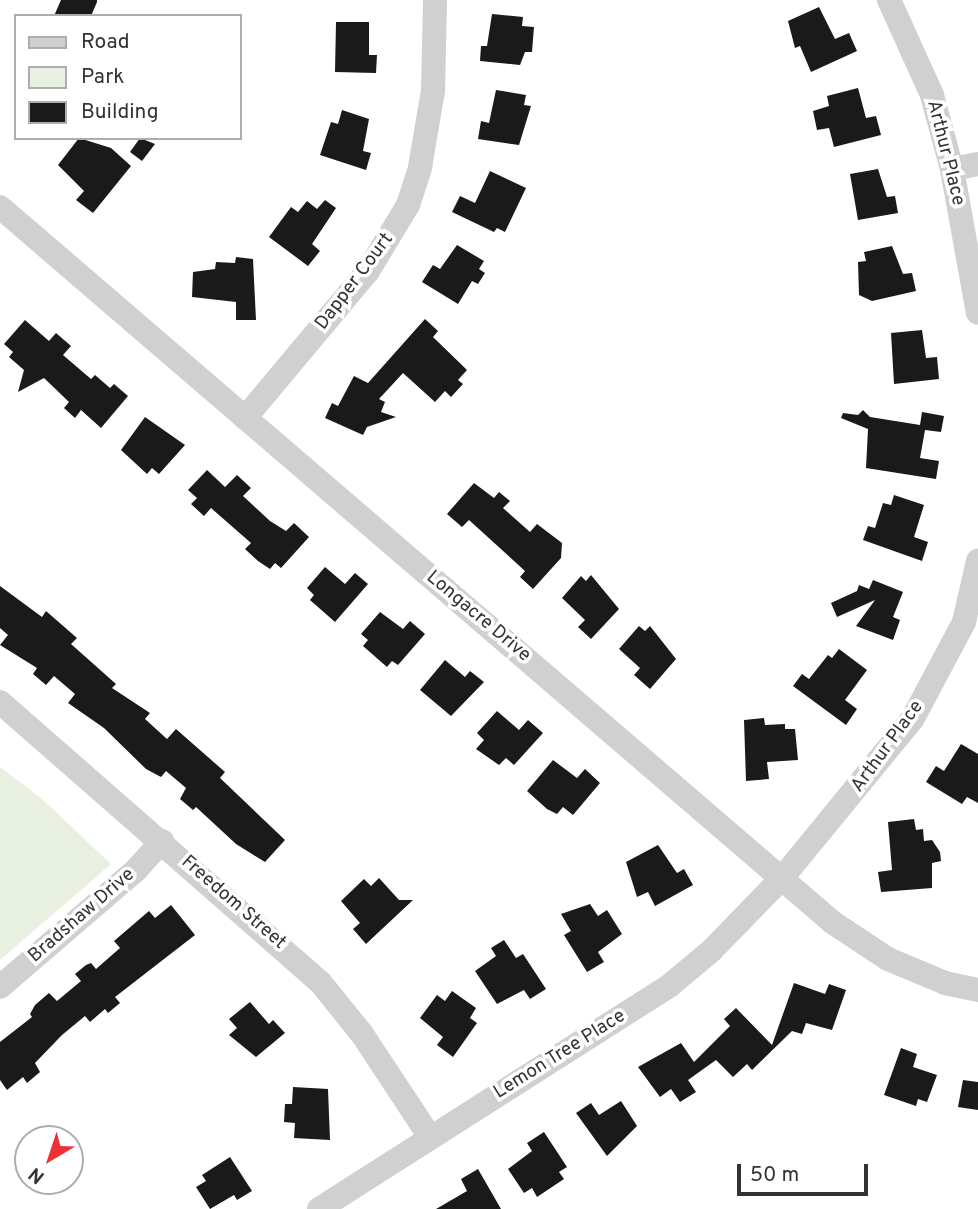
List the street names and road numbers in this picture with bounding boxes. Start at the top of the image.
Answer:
street label: Arthur Place [921,98,969,208]
street label: Dapper Court [311,229,399,335]
street label: Longacre Drive [421,567,535,667]
street label: Arthur Place [847,697,929,797]
street label: Freedom Street [176,851,290,955]
street label: Bradshaw Drive [24,864,140,968]
street label: Lemon Tree Place [490,1005,630,1105]

